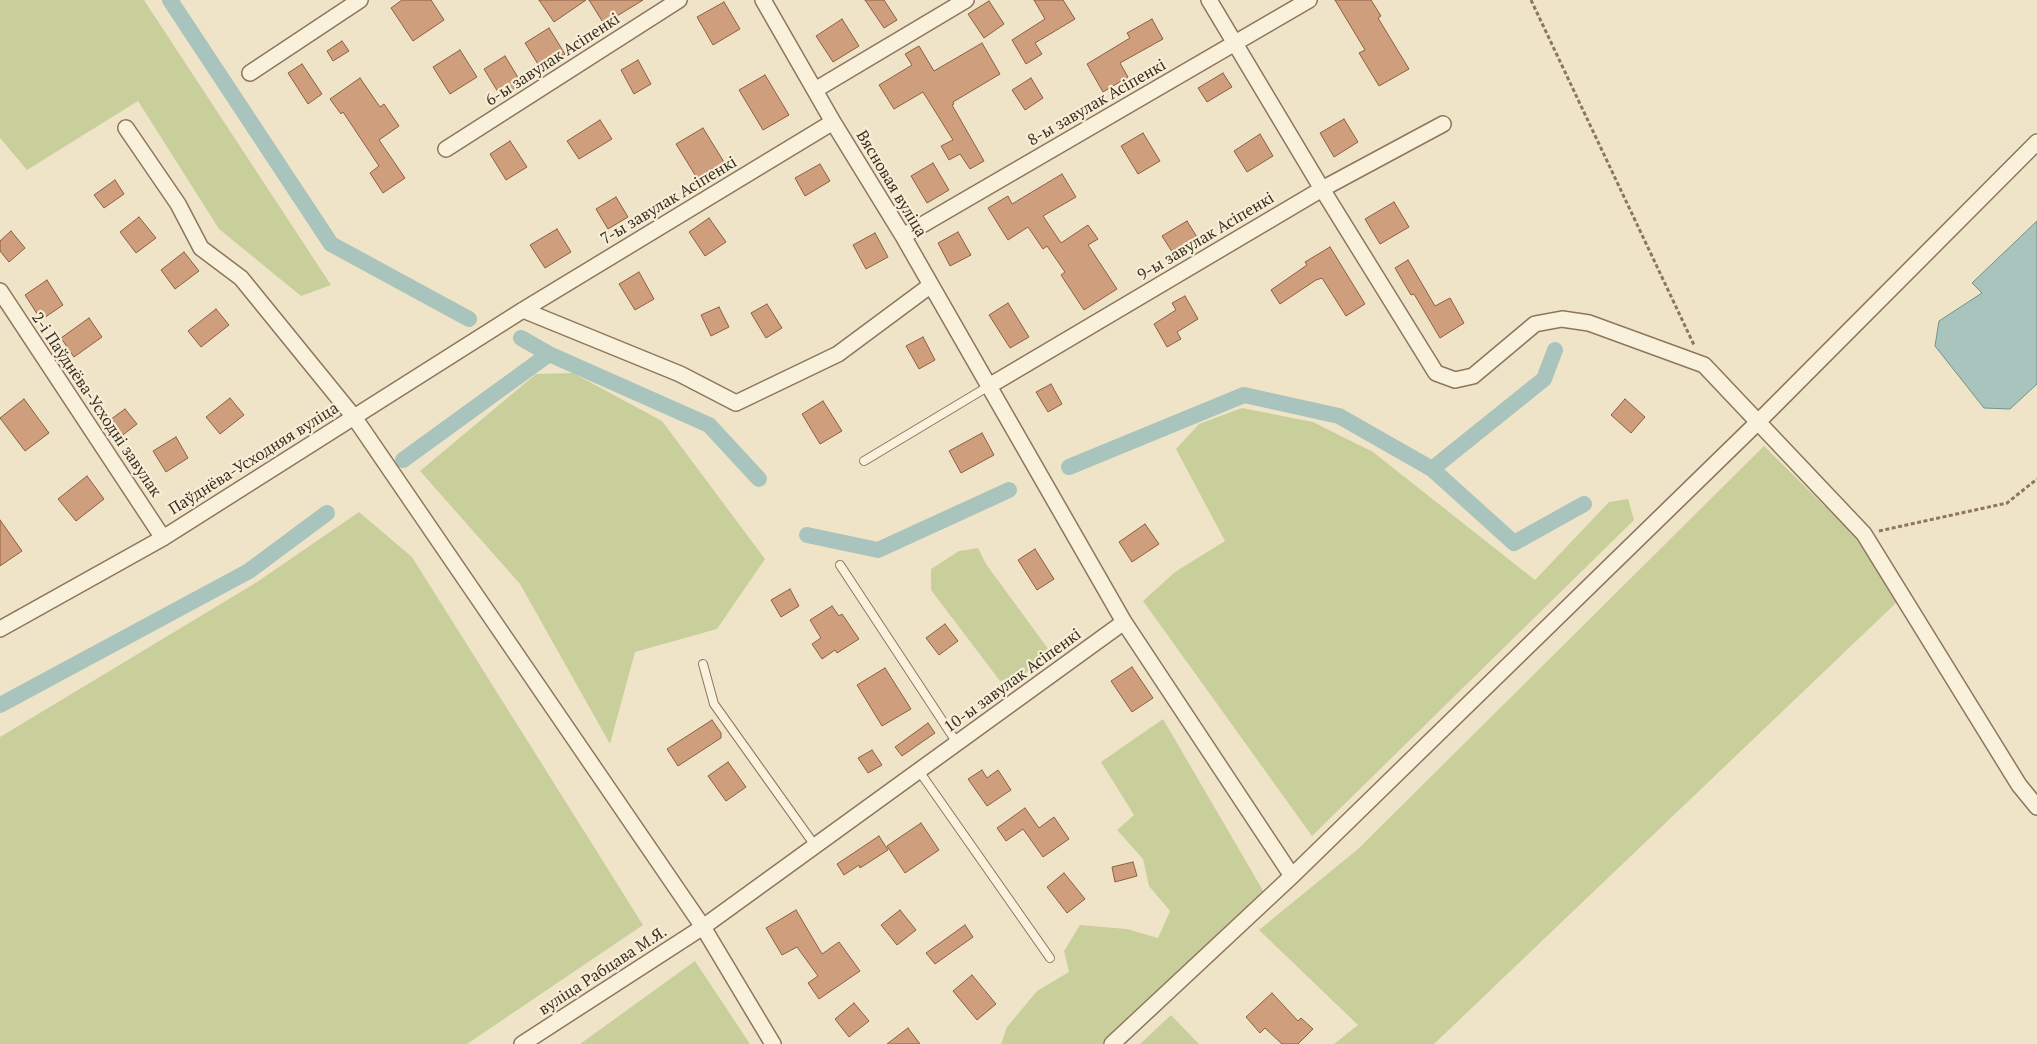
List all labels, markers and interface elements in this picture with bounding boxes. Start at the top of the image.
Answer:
street label: 6-ы завулак Асіпенкі [482,9,624,111]
street label: 8-ы завулак Асіпенкі [1025,56,1169,150]
street label: Вясновая вуліца [852,127,930,241]
street label: 7-ы завулак Асіпенкі [598,153,740,249]
street label: 9-ы завулак Асіпенкі [1134,189,1278,285]
street label: 2-і Паўднёва-Усходні завулак [27,309,165,501]
street label: Паўднёва-Усходняя вуліца [166,399,342,519]
street label: 10-ы завулак Асіпенкі [941,625,1085,737]
street label: вуліца Рабцава М.Я. [535,922,671,1020]

